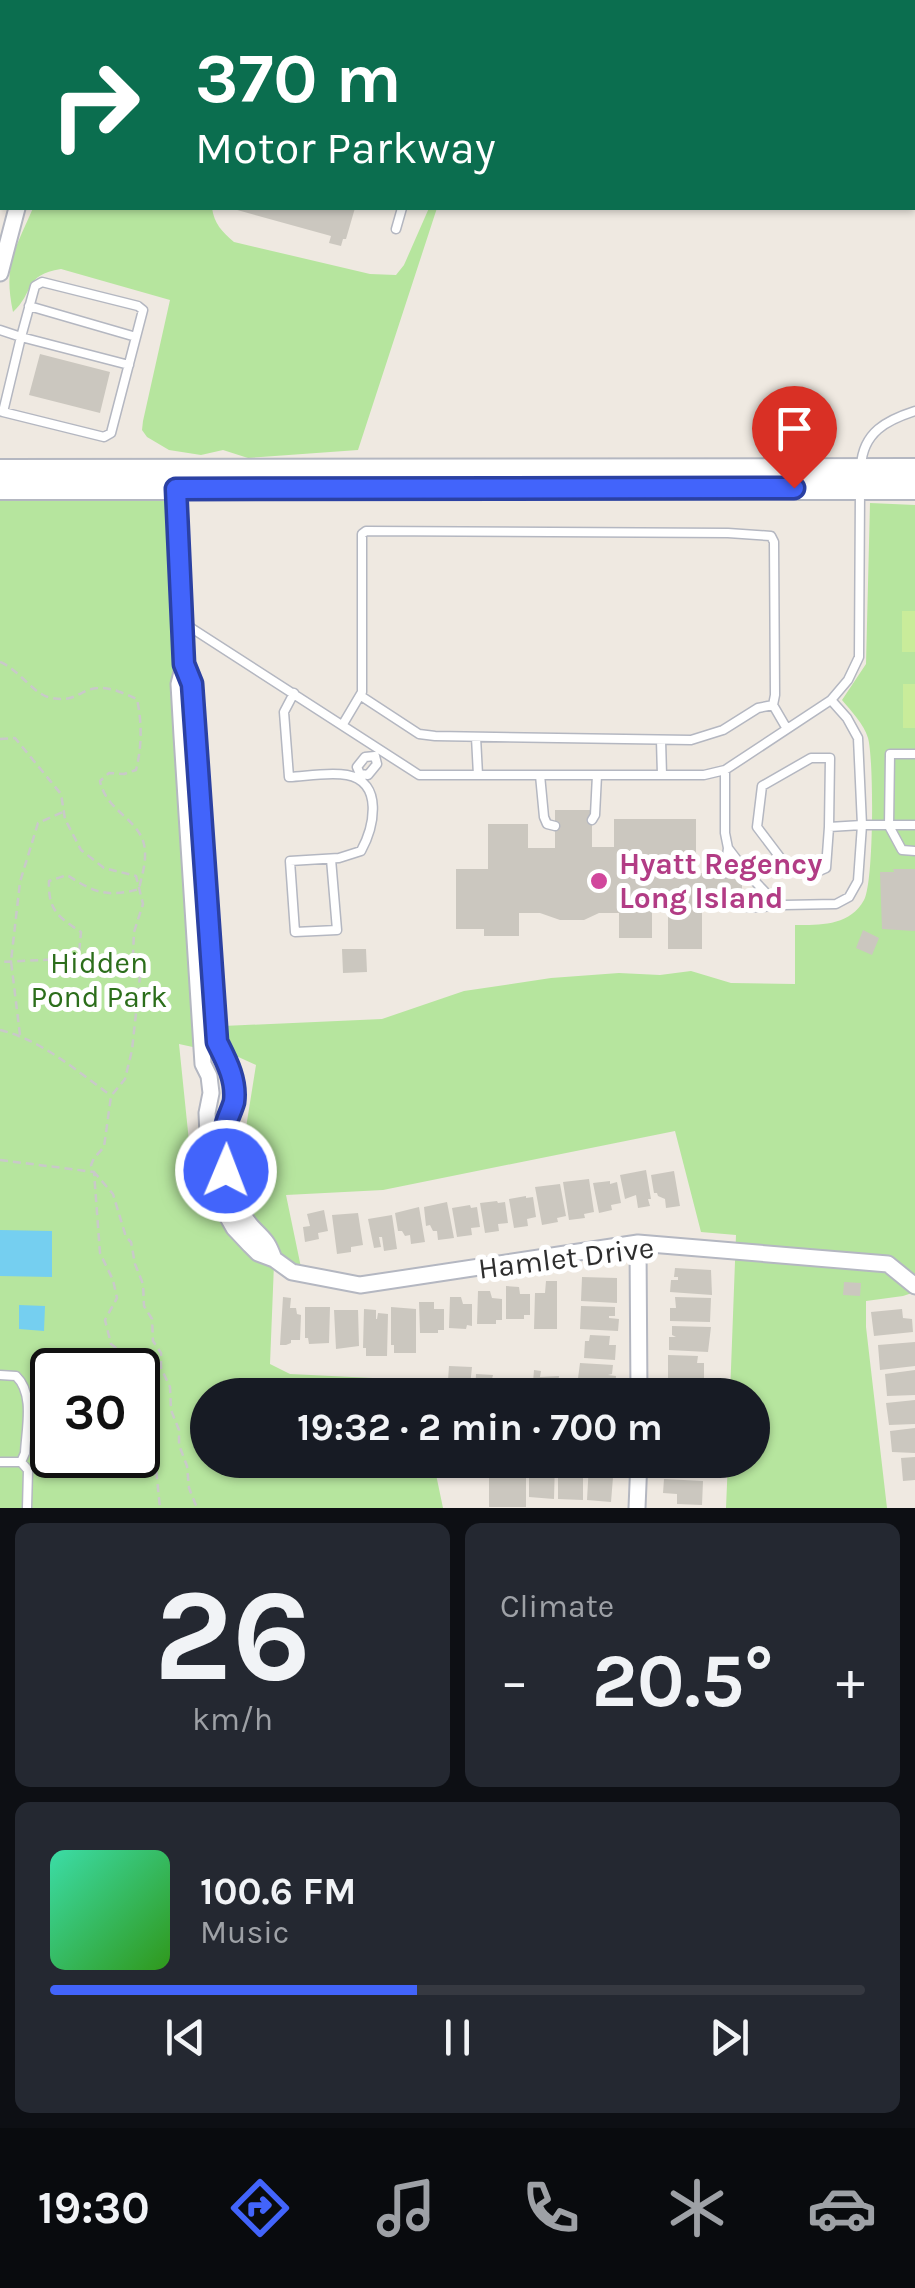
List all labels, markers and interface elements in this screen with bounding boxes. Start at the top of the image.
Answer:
text: 370 m [195,38,402,120]
icon: right [30,40,160,170]
text: Motor Parkway [195,122,496,174]
pin [752,386,837,489]
icon: arrive [767,401,822,456]
place label: Hyatt Regency Long Island [619,846,822,916]
marker: Hyatt Regency Long Island [588,870,610,892]
park label: Hidden Pond Park [31,945,167,1015]
position arrow [174,1119,278,1223]
street label: Hamlet Drive [476,1229,656,1287]
speed limit sign: 30 [30,1348,160,1478]
text: 19:32 · 2 min · 700 m [297,1405,663,1450]
text: 26 [154,1560,311,1712]
text: Climate [500,1588,614,1625]
text: 20.5° [592,1637,773,1725]
text: − [500,1649,529,1713]
text: + [836,1649,865,1713]
text: km/h [192,1701,273,1738]
text: 100.6 FM [200,1869,356,1914]
text: Music [200,1914,289,1951]
icon: previous [158,2010,213,2065]
icon: pause [430,2010,485,2065]
icon: next [702,2010,757,2065]
icon: directions [225,2173,295,2243]
icon: music [371,2173,441,2243]
icon: phone [516,2173,586,2243]
icon: climate [662,2173,732,2243]
icon: car [807,2173,877,2243]
text: 19:30 [38,2182,150,2234]

